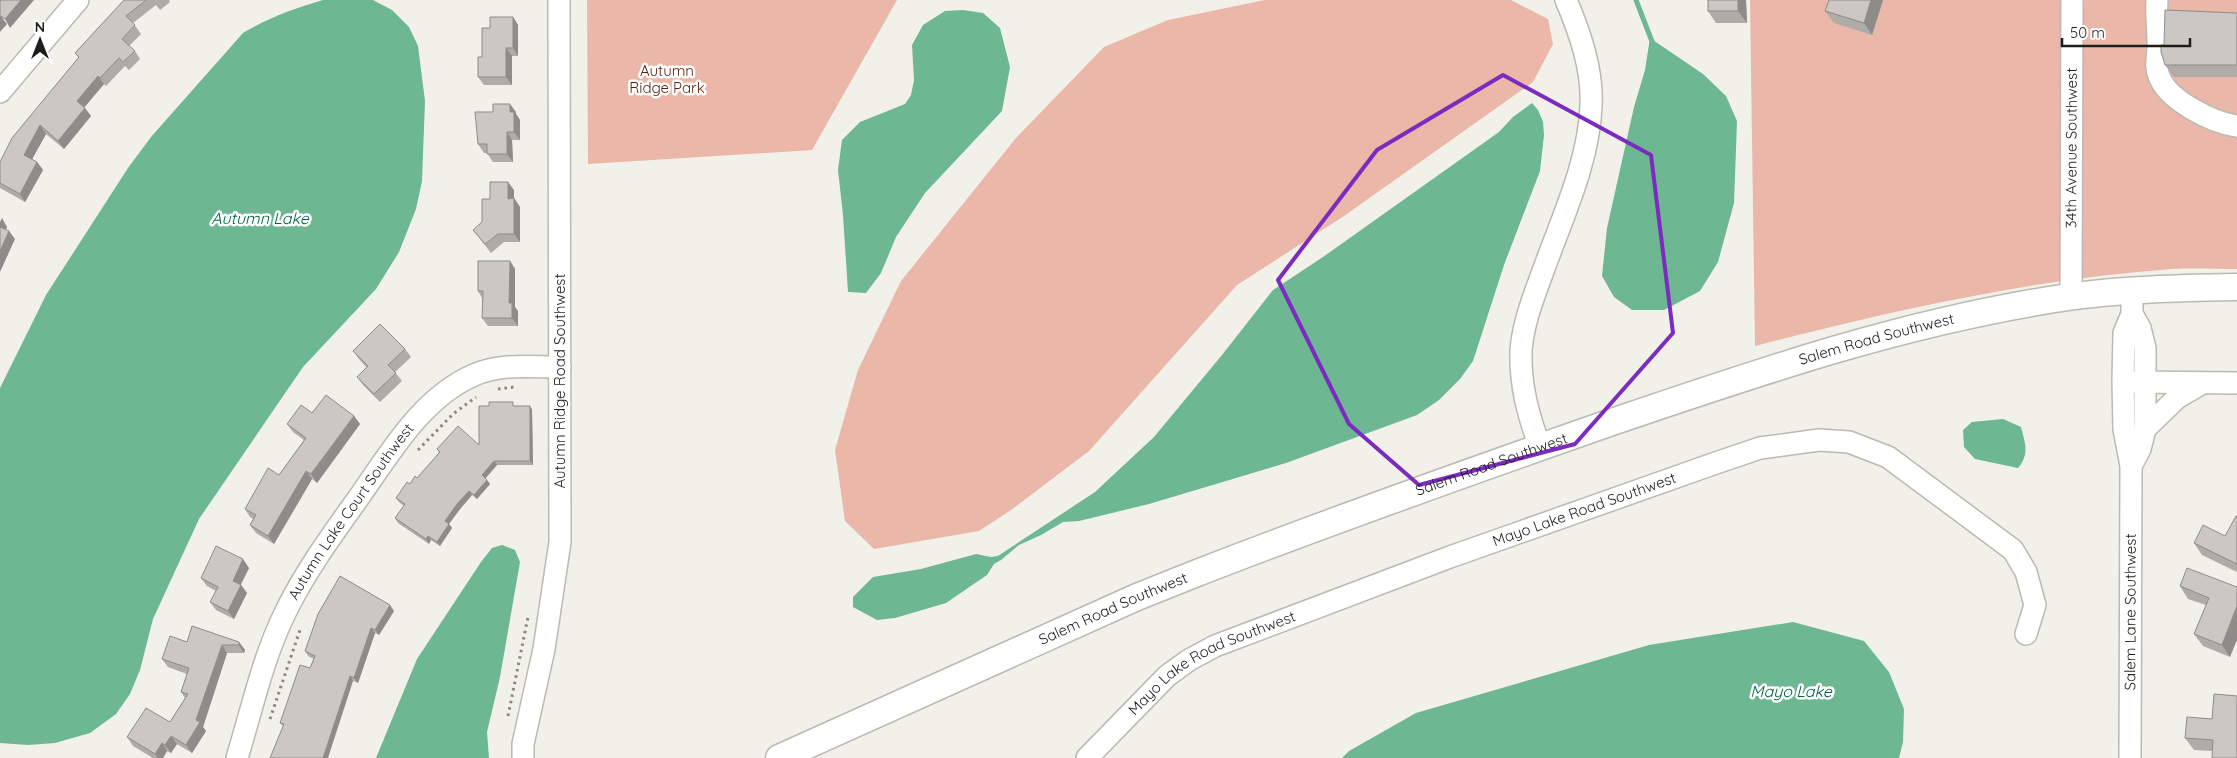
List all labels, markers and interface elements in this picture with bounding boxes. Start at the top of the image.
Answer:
north arrow [15,15,65,65]
scale bar [2062,15,2190,47]
text: N [35,18,45,36]
text: 50 m [2070,23,2105,42]
park label: Autumn Ridge Park [629,61,705,97]
street label: 34th Avenue Southwest [2061,68,2081,228]
water label: Autumn Lake [211,208,310,228]
street label: Autumn Ridge Road Southwest [550,274,569,488]
street label: Salem Road Southwest [1796,309,1956,369]
street label: Autumn Lake Court Southwest [284,419,418,603]
street label: Salem Road Southwest [1413,428,1570,500]
street label: Mayo Lake Road Southwest [1490,468,1678,550]
street label: Salem Lane Southwest [2120,533,2140,691]
street label: Salem Road Southwest [1036,568,1190,649]
street label: Mayo Lake Road Southwest [1124,606,1298,719]
water label: Mayo Lake [1750,681,1833,701]

